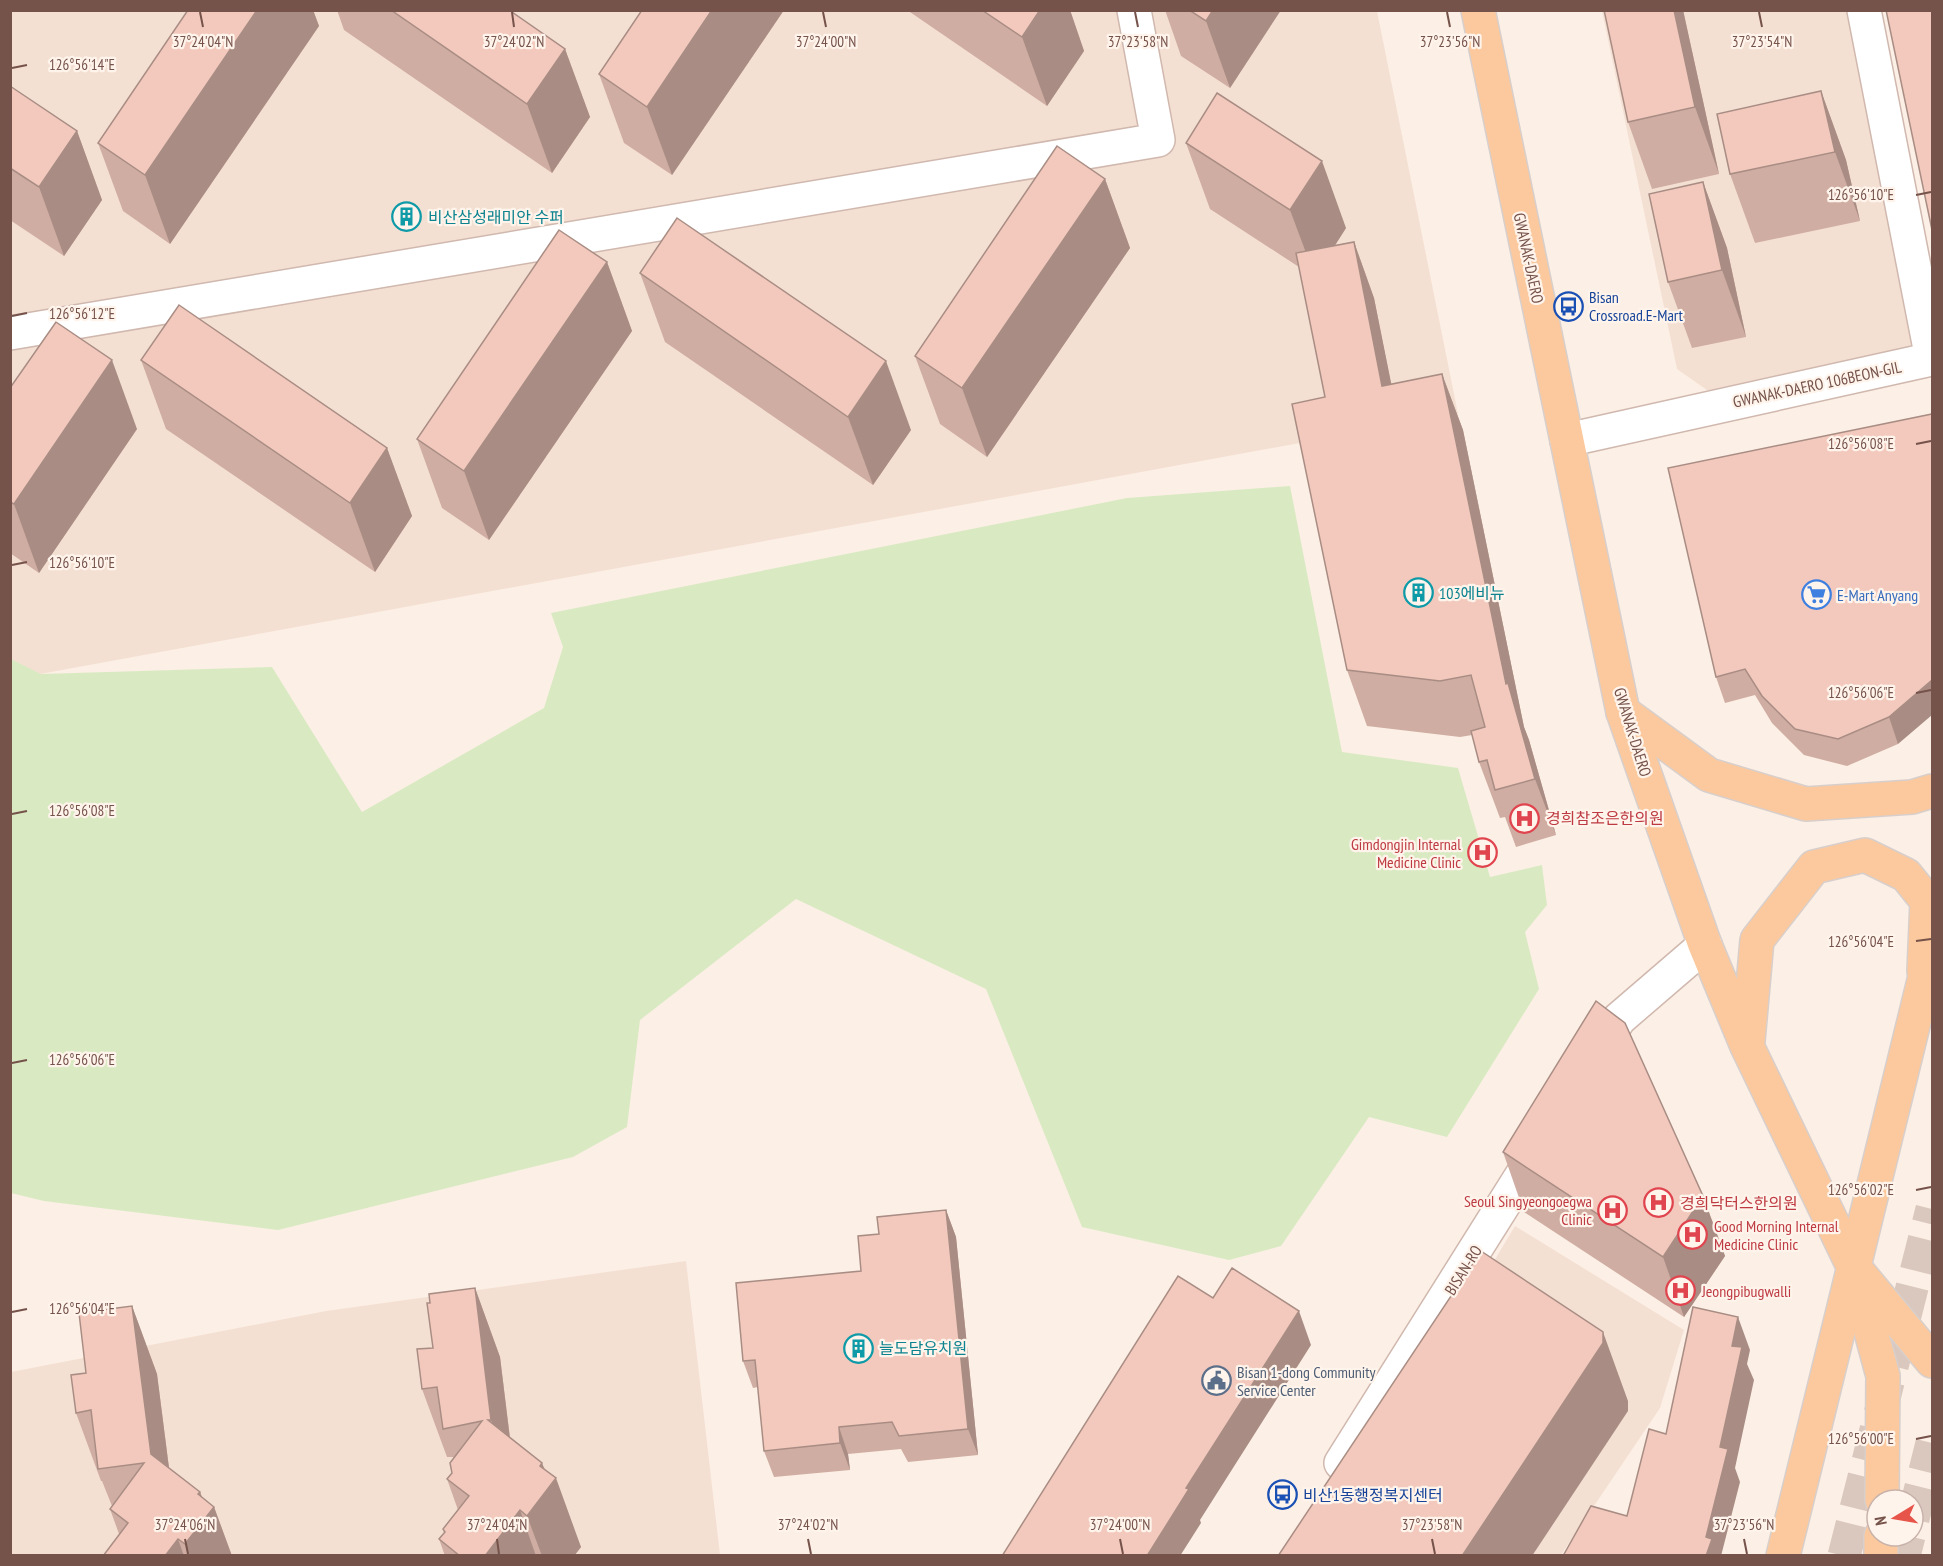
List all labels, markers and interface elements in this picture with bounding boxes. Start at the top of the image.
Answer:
text: 37°24'04"N [173,32,233,51]
text: 37°24'02"N [484,32,544,51]
text: 37°24'00"N [796,32,856,51]
text: 37°23'58"N [1108,32,1168,51]
text: 37°23'56"N [1420,32,1480,51]
text: 37°23'54"N [1732,32,1792,51]
text: 126°56'14"E [49,55,115,74]
text: 126°56'10"E [1828,185,1894,204]
building icon: 비산삼성래미안 수퍼 [391,201,423,233]
place label: 비산삼성래미안 수퍼 [428,207,564,227]
street label: GWANAK-DAERO [1510,211,1548,305]
place label: Bisan Crossroad.E-Mart [1589,287,1684,325]
bus stop icon: Bisan Crossroad.E-Mart [1552,290,1584,322]
text: 126°56'12"E [49,304,115,323]
street label: GWANAK-DAERO 106BEON-GIL [1731,356,1903,412]
text: 126°56'08"E [1828,434,1894,453]
text: 126°56'10"E [49,553,115,572]
building icon: 103에비뉴 [1402,577,1434,609]
supermarket icon: E-Mart Anyang [1800,579,1832,611]
place label: 103에비뉴 [1439,583,1505,603]
place label: E-Mart Anyang [1837,585,1918,605]
text: 126°56'06"E [1828,683,1894,702]
street label: GWANAK-DAERO [1610,685,1656,779]
text: 126°56'08"E [49,801,115,820]
hospital icon: 경희참조은한의원 [1509,802,1541,834]
place label: 경희참조은한의원 [1546,808,1664,828]
place label: Gimdongjin Internal Medicine Clinic [1351,834,1461,872]
hospital icon: Gimdongjin Internal Medicine Clinic [1466,837,1498,869]
text: 126°56'04"E [1828,932,1894,951]
text: 126°56'06"E [49,1050,115,1069]
text: 126°56'02"E [1828,1180,1894,1199]
hospital icon: 경희닥터스한의원 [1643,1187,1675,1219]
place label: Seoul Singyeongoegwa Clinic [1464,1191,1592,1229]
place label: 경희닥터스한의원 [1680,1193,1798,1213]
hospital icon: Seoul Singyeongoegwa Clinic [1597,1194,1629,1226]
place label: Good Morning Internal Medicine Clinic [1714,1216,1839,1254]
hospital icon: Good Morning Internal Medicine Clinic [1677,1219,1709,1251]
street label: BISAN-RO [1440,1241,1486,1299]
hospital icon: Jeongpibugwalli [1665,1275,1697,1307]
place label: Jeongpibugwalli [1701,1281,1791,1301]
text: 126°56'04"E [49,1299,115,1318]
building icon: 늘도담유치원 [842,1332,874,1364]
place label: 늘도담유치원 [879,1338,967,1358]
place label: Bisan 1-dong Community Service Center [1237,1362,1376,1400]
public building icon: Bisan 1-dong Community Service Center [1200,1365,1232,1397]
text: 126°56'00"E [1828,1429,1894,1448]
bus stop icon: 비산1동행정복지센터 [1266,1479,1298,1511]
place label: 비산1동행정복지센터 [1303,1485,1443,1505]
north arrow [1865,1488,1925,1548]
text: 37°24'06"N [155,1515,215,1534]
text: 37°24'04"N [467,1515,527,1534]
text: 37°24'02"N [778,1515,838,1534]
text: 37°24'00"N [1090,1515,1150,1534]
text: 37°23'58"N [1402,1515,1462,1534]
text: 37°23'56"N [1714,1515,1774,1534]
text: N [1870,1515,1891,1527]

